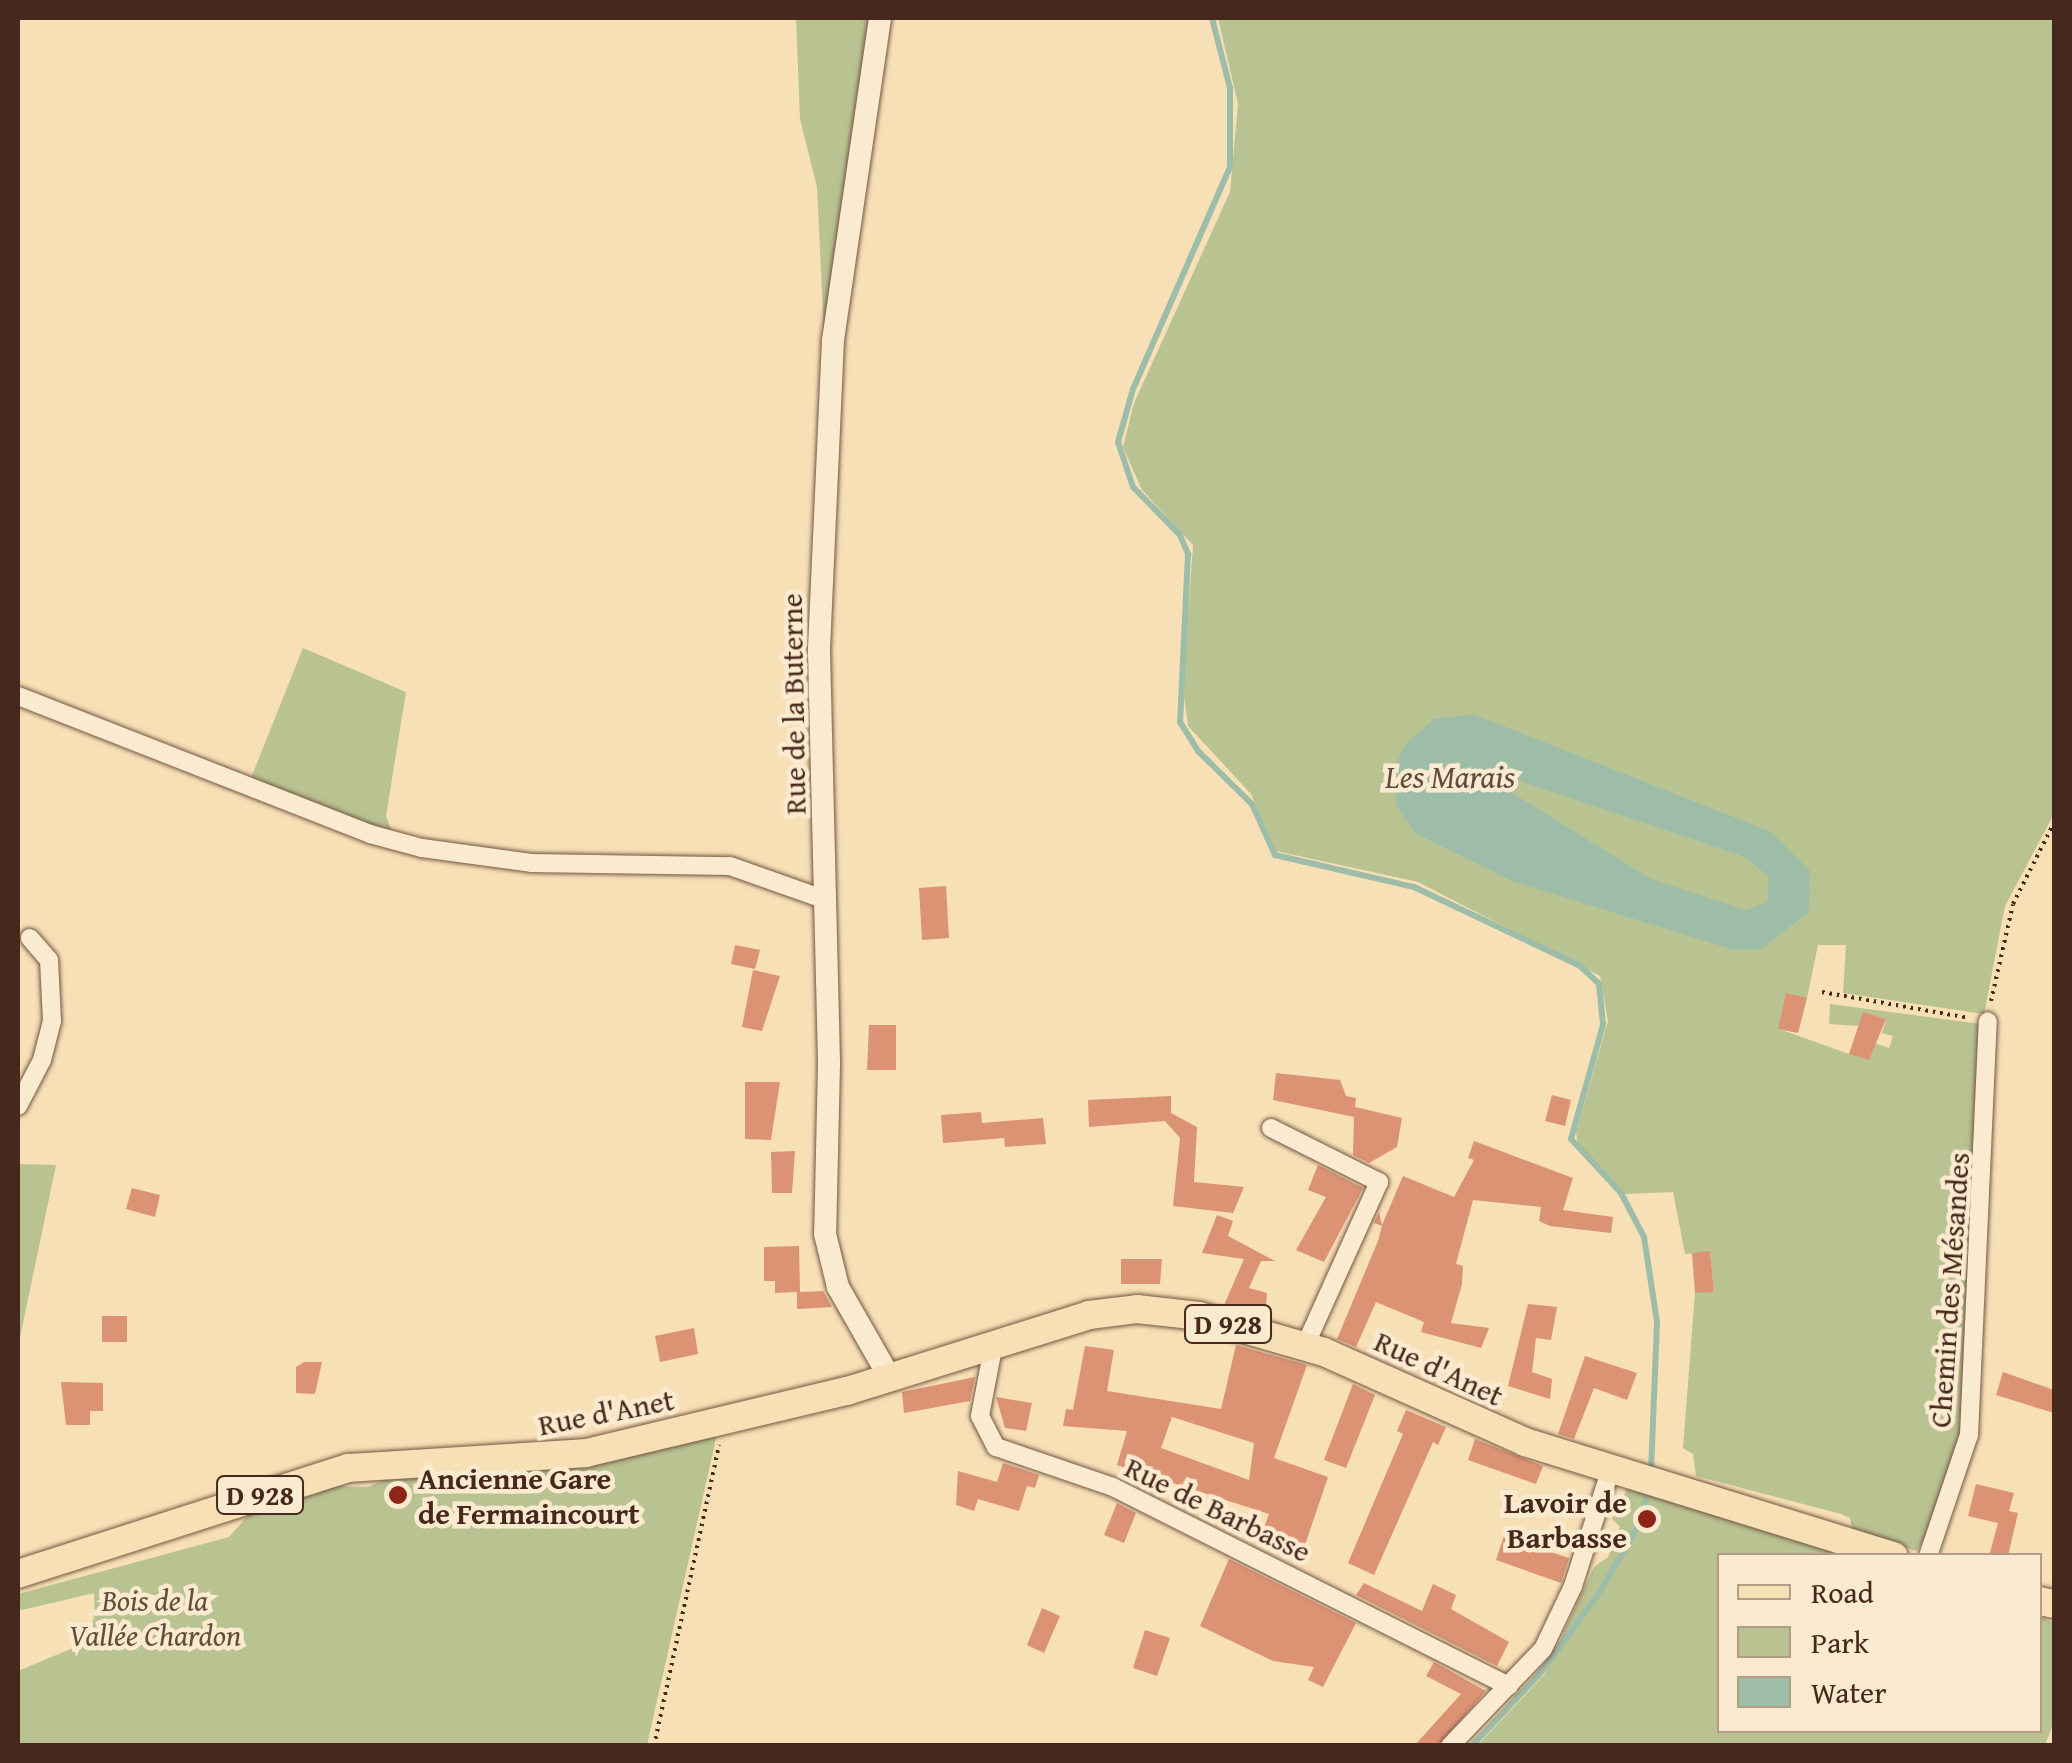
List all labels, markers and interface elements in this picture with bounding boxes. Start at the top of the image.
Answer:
street label: Rue de la Buterne [773,593,813,815]
water label: Les Marais [1385,758,1515,796]
street label: Chemin des Mésandes [1921,1151,1977,1429]
road number: D 928 [1183,1301,1273,1347]
street label: Rue d'Anet [1369,1323,1509,1413]
street label: Rue d'Anet [535,1381,677,1443]
street label: Rue de Barbasse [1119,1449,1317,1569]
place label: Ancienne Gare de Fermaincourt [418,1460,640,1530]
road number: D 928 [215,1472,305,1518]
marker: Ancienne Gare de Fermaincourt [387,1484,409,1506]
place label: Lavoir de Barbasse [1504,1484,1627,1554]
marker: Lavoir de Barbasse [1636,1508,1658,1530]
legend [1717,1553,2042,1733]
text: Road [1811,1570,1874,1614]
park label: Bois de la Vallée Chardon [69,1582,241,1652]
text: Park [1811,1620,1869,1664]
text: Water [1811,1670,1887,1714]

